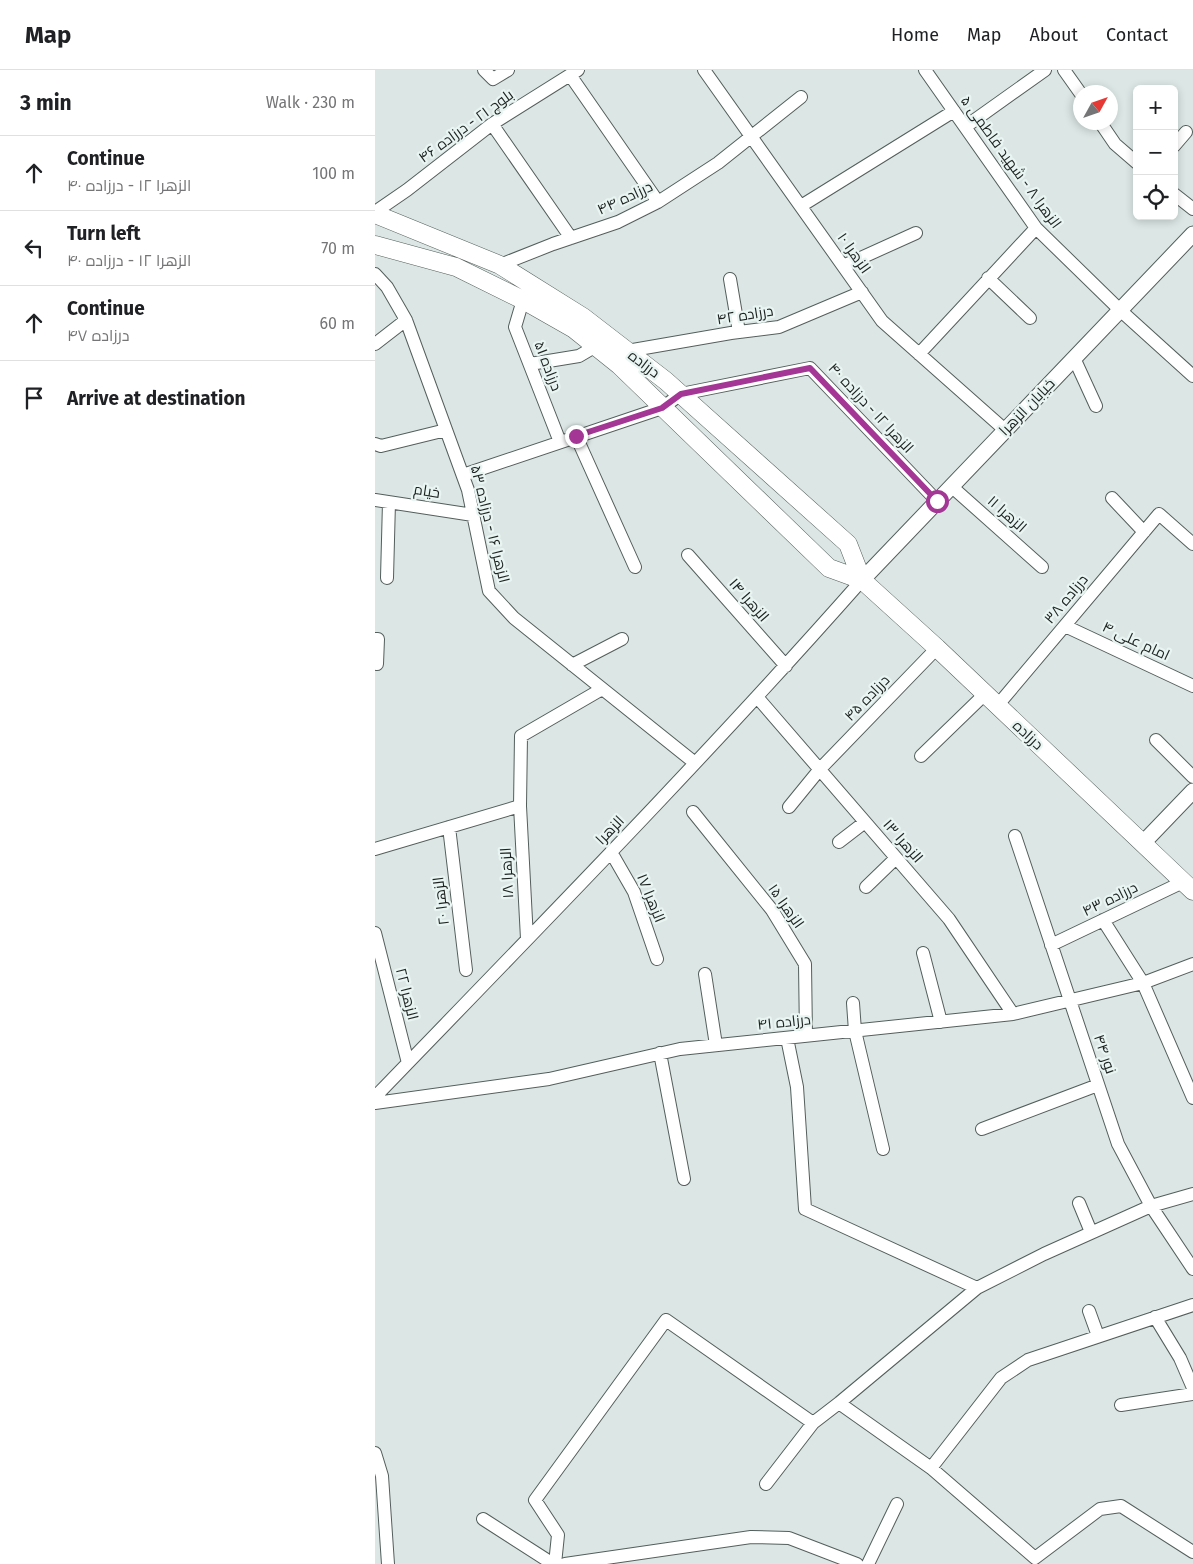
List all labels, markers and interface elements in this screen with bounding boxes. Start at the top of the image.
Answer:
text: Map [25,21,71,49]
text: Home [891,24,939,46]
text: Map [967,24,1001,46]
text: About [1029,24,1078,46]
text: Contact [1106,24,1168,46]
north arrow [1073,85,1118,130]
map controls [1133,85,1178,220]
button: + [1133,85,1178,130]
street label: بلوچ ۲۱ - درزاده ۴۶ [415,86,518,168]
text: 3 min [20,90,72,116]
street label: الزهرا ۸ - شهید فاطمی ۵ [956,92,1065,232]
text: Walk · 230 m [266,93,355,112]
button: − [1133,130,1178,175]
text: Continue [67,147,145,170]
icon: ahead [20,159,48,187]
text: 100 m [312,164,355,183]
button: locate [1133,175,1178,220]
text: الزهرا ۱۲ - درزاده ۴۰ [67,176,191,195]
street label: درزاده ۴۴ [594,177,656,219]
text: Turn left [67,222,141,245]
street label: الزهرا ۱۰ [834,229,874,277]
icon: left [20,234,48,262]
text: 70 m [321,239,355,258]
text: الزهرا ۱۲ - درزاده ۴۰ [67,251,191,270]
text: Continue [67,297,145,320]
street label: درزاده ۴۲ [715,302,775,328]
icon: ahead [20,309,48,337]
text: 60 m [320,314,355,333]
text: درزاده ۴۷ [67,326,129,345]
street label: درزاده ۵۱ [530,339,566,393]
street label: درزاده [625,346,663,382]
street label: الزهرا ۱۲ - درزاده ۴۰ [825,359,917,457]
street label: خیابان الزهرا [995,375,1059,440]
icon: arrive [20,384,48,412]
text: Arrive at destination [67,387,246,410]
route end [565,425,588,448]
street label: الزهرا ۱۶ - درزاده ۵۳ [467,463,513,585]
street label: خیام [412,480,442,503]
route start [926,490,949,513]
street label: الزهرا ۱۱ [984,492,1030,536]
street label: درزاده ۳۸ [1040,571,1092,627]
street label: الزهرا ۱۴ [725,575,773,625]
street label: امام علی ۴ [1099,618,1173,665]
street label: درزاده ۴۵ [841,671,893,725]
street label: درزاده [1009,716,1047,754]
street label: الزهرا [592,812,628,848]
street label: الزهرا ۱۳ [879,816,927,866]
street label: الزهرا ۱۸ [497,847,517,899]
street label: الزهرا ۱۷ [633,871,669,925]
street label: الزهرا ۲۰ [429,876,453,926]
street label: درزاده ۴۳ [1079,878,1141,920]
street label: الزهرا ۱۵ [764,880,808,932]
street label: الزهرا ۲۲ [392,966,422,1022]
street label: درزاده ۴۱ [756,1010,812,1034]
street label: نور ۴۴ [1090,1032,1120,1076]

